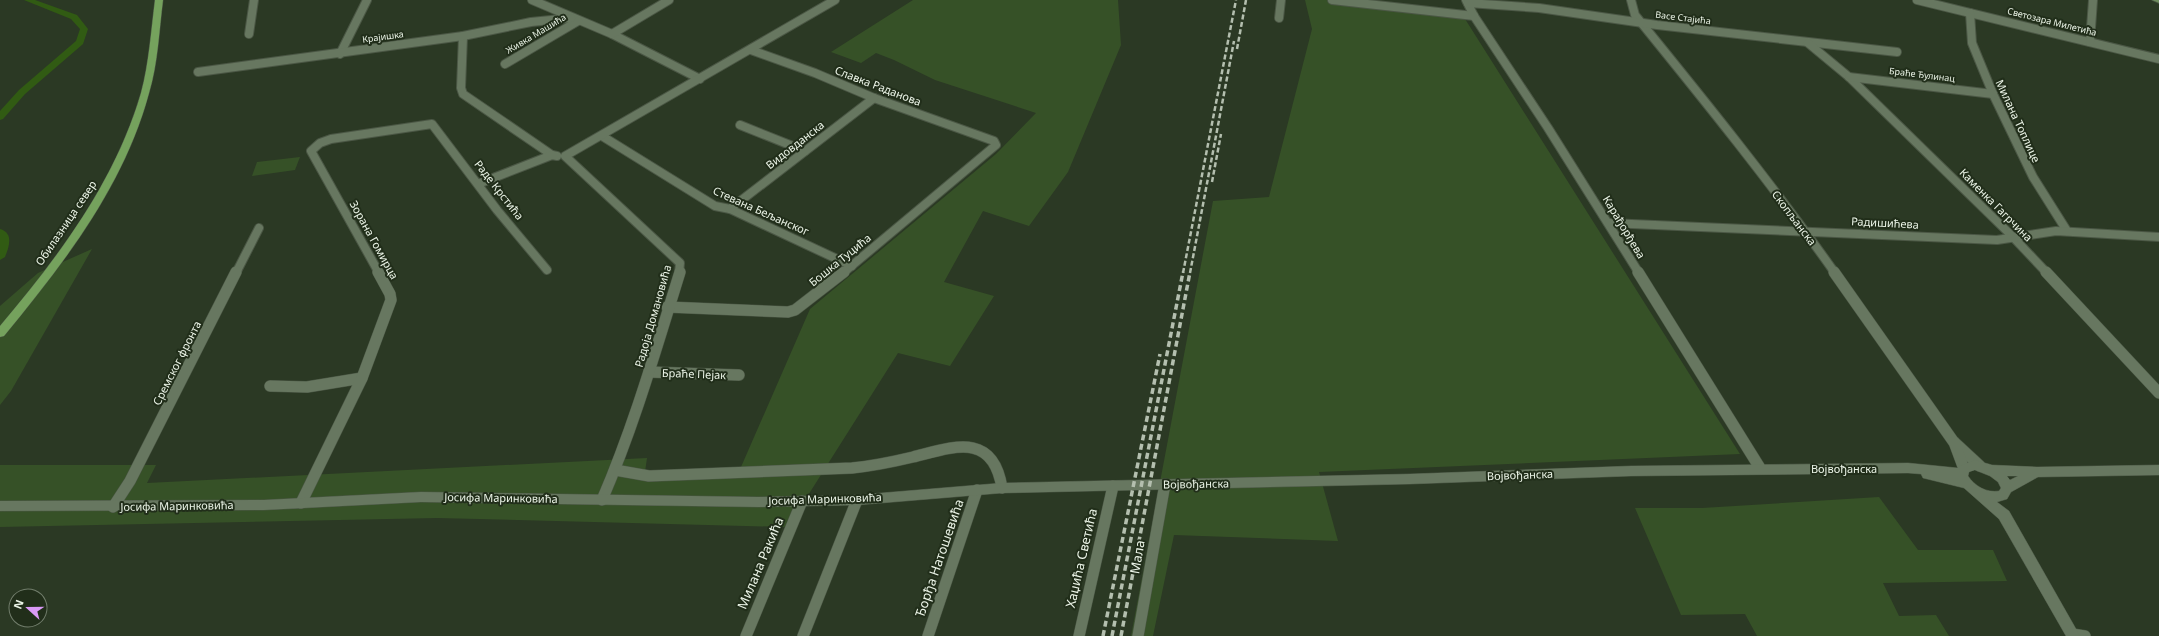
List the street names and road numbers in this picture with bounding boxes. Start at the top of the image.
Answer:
street label: Светозара Милетића [2006,4,2098,39]
street label: Васе Стајића [1655,8,1712,27]
street label: Живка Машића [503,10,568,57]
street label: Крајишка [361,27,404,46]
street label: Славка Раданова [833,62,923,109]
street label: Браће Ђулинац [1888,64,1956,85]
street label: Милана Топлице [1993,77,2044,165]
street label: Видовданска [762,117,827,172]
street label: Раде Крстића [471,157,527,223]
street label: Каменка Гагрчина [1957,165,2036,244]
street label: Обилазница север [32,177,100,268]
street label: Стевана Бељанског [711,183,812,239]
street label: Скопљанска [1769,187,1820,248]
street label: Карађорђева [1600,192,1649,261]
street label: Зорана Гомирца [347,198,402,282]
street label: Радишићева [1851,213,1919,232]
street label: Бошка Туцића [806,230,874,289]
street label: Радоја Домановића [631,263,674,369]
street label: Сремског фронта [149,318,204,408]
street label: Браће Пејак [662,365,727,382]
street label: Војвођанска [1811,461,1877,476]
street label: Војвођанска [1487,466,1553,483]
street label: Војвођанска [1163,475,1229,492]
street label: Јосифа Маринковића [443,489,558,506]
street label: Јосифа Маринковића [767,489,882,508]
street label: Јосифа Маринковића [119,497,234,514]
street label: Ђорђа Натошевића [910,497,968,619]
street label: Хаџића Светића [1061,507,1101,609]
street label: Милана Ракића [733,514,787,612]
street label: Мала [1125,539,1149,575]

